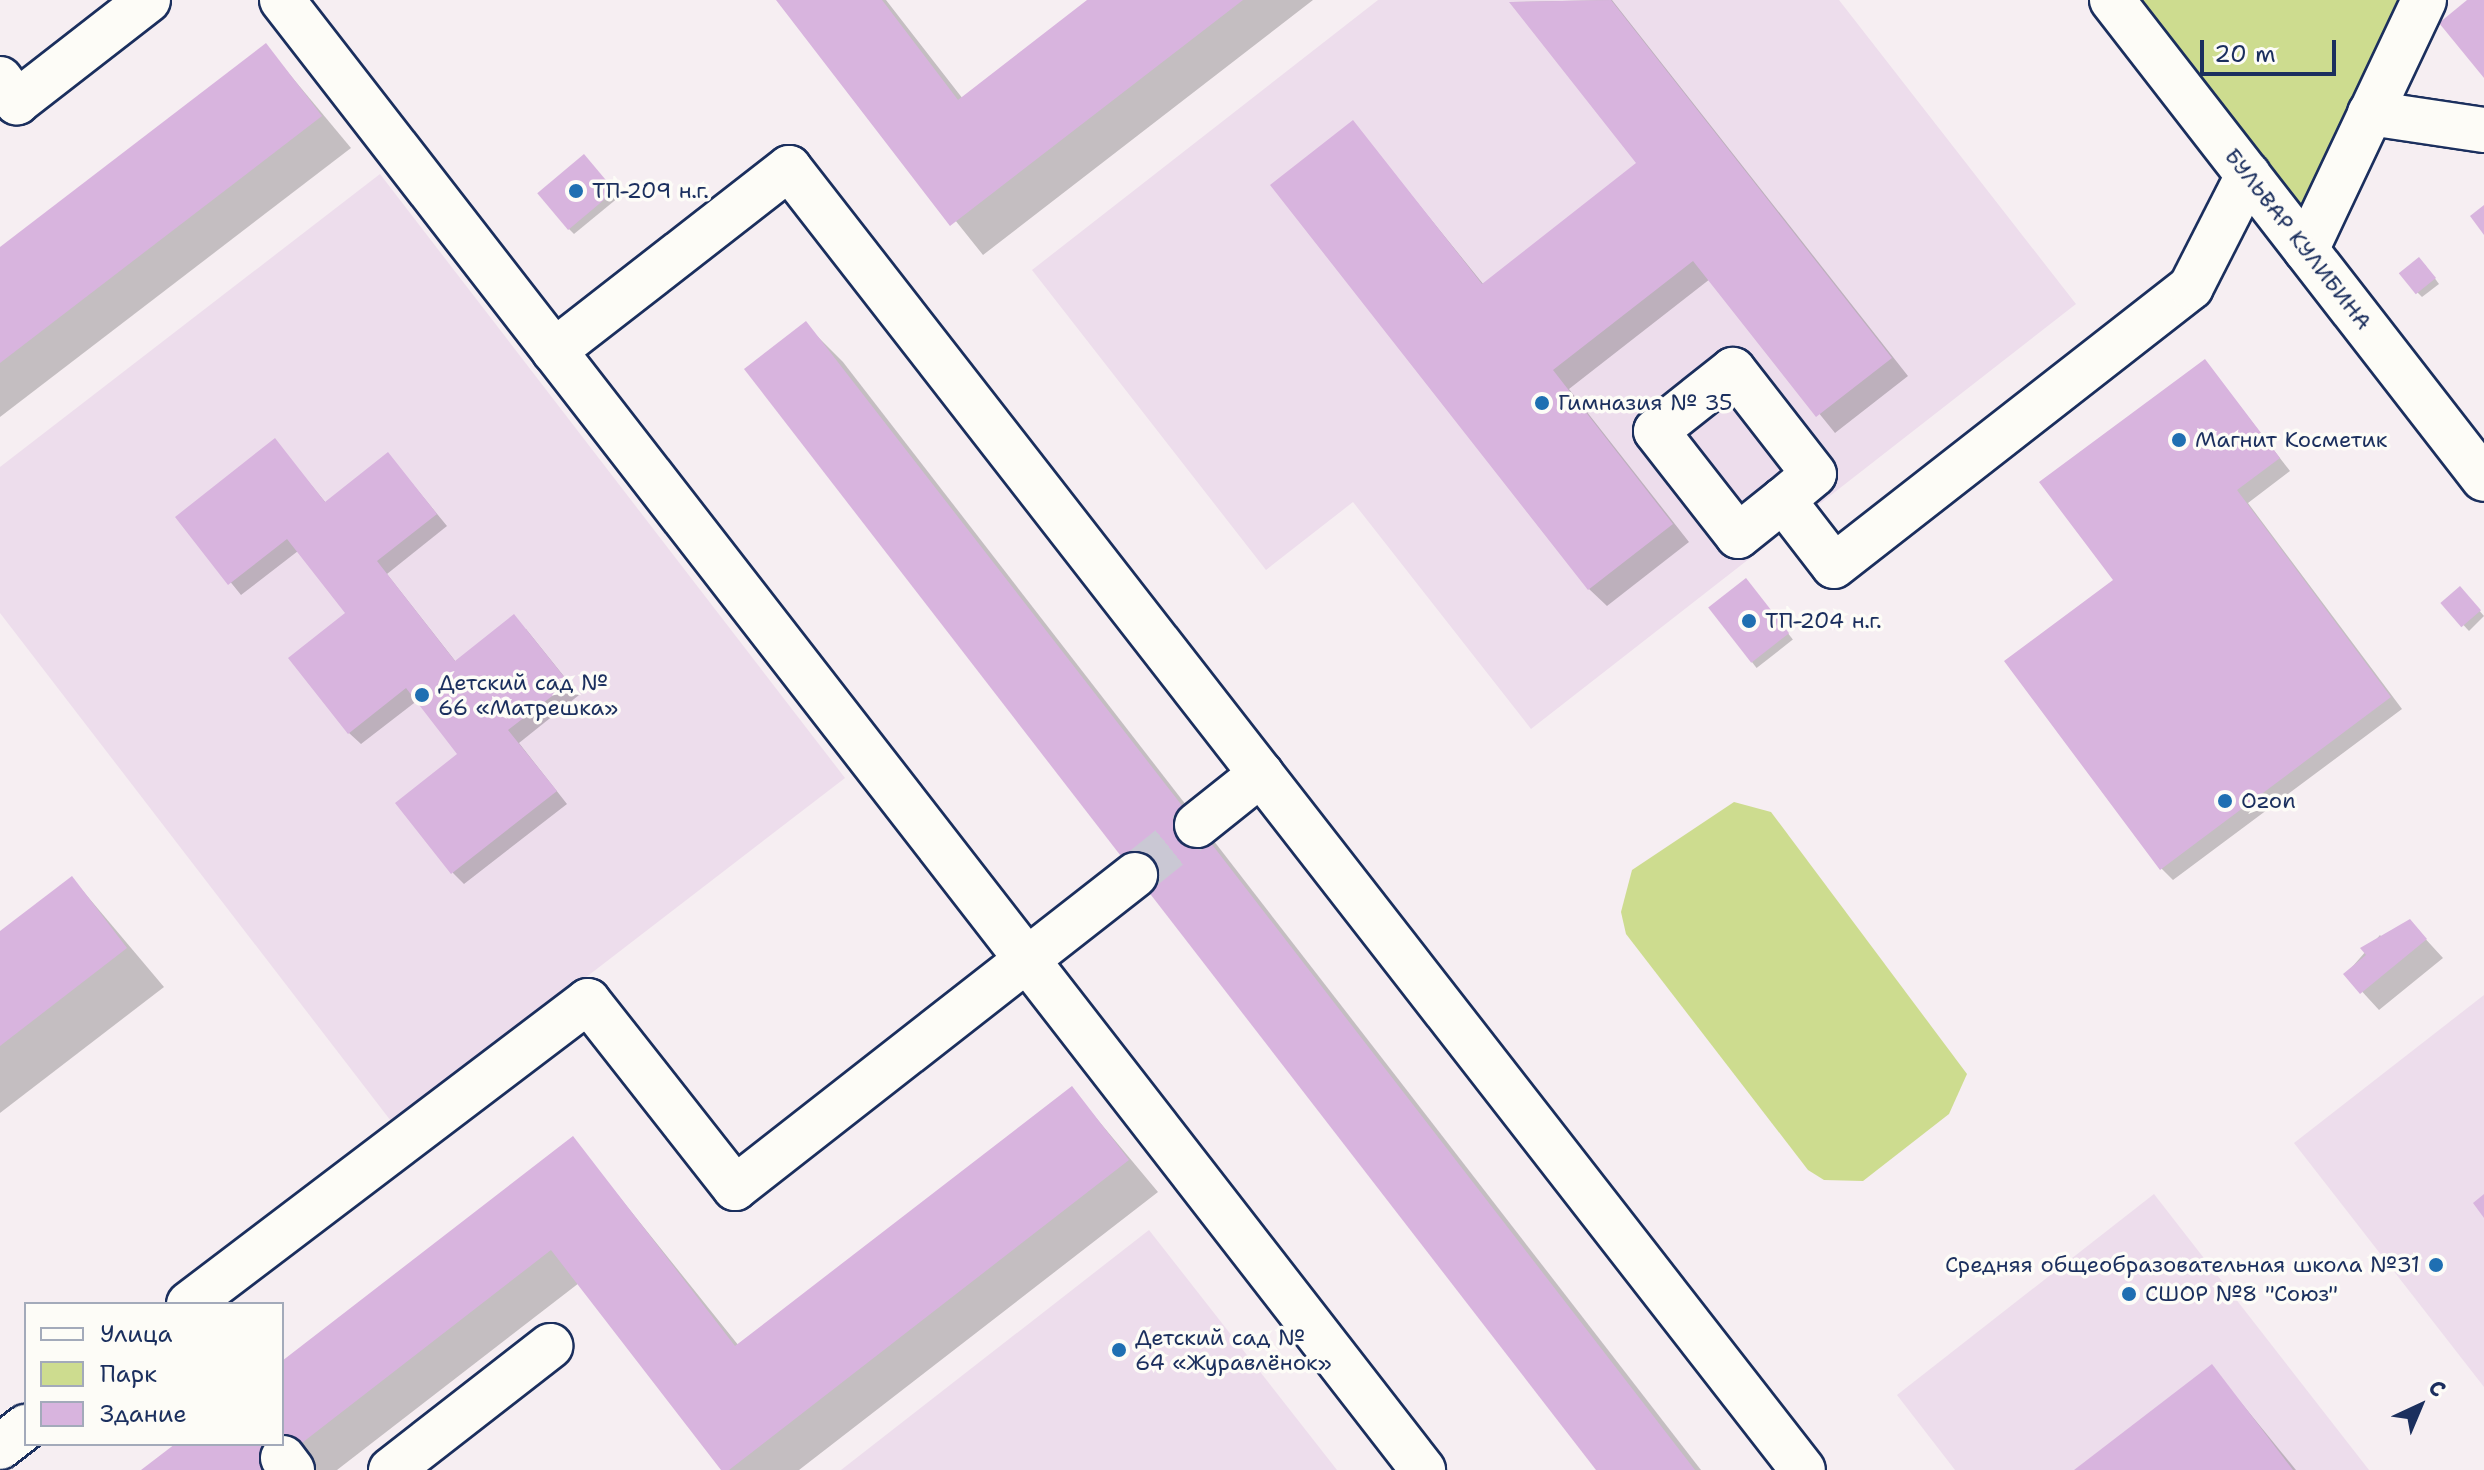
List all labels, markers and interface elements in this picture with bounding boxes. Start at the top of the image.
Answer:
scale bar [2204,24,2340,74]
text: 20 m [2214,38,2276,70]
street label: БУЛЬВАР КУЛИБИНА [2219,143,2377,335]
place label: ТП-209 н.г. [592,178,709,204]
marker: ТП-209 н.г. [567,182,585,200]
place label: Гимназия № 35 [1558,390,1733,416]
marker: Гимназия № 35 [1533,394,1551,412]
place label: Магнит Косметик [2195,427,2388,453]
marker: Магнит Косметик [2170,431,2188,449]
place label: ТП-204 н.г. [1765,608,1882,634]
marker: ТП-204 н.г. [1740,612,1758,630]
place label: Детский сад № 66 «Матрешка» [438,669,618,720]
marker: Детский сад № 66 «Матрешка» [413,686,431,704]
place label: Ozon [2241,788,2296,814]
marker: Ozon [2216,792,2234,810]
place label: Средняя общеобразовательная школа №31 [1945,1252,2420,1278]
marker: Средняя общеобразовательная школа №31 [2427,1256,2445,1274]
place label: СШОР №8 "Союз" [2145,1281,2338,1307]
marker: СШОР №8 "Союз" [2120,1285,2138,1303]
legend [24,1302,284,1446]
text: Улица [100,1318,173,1350]
place label: Детский сад № 64 «Журавлёнок» [1135,1324,1332,1376]
marker: Детский сад № 64 «Журавлёнок» [1110,1341,1128,1359]
text: Парк [100,1358,157,1390]
north arrow [2380,1366,2460,1446]
text: С [2422,1373,2452,1403]
text: Здание [100,1398,187,1430]

